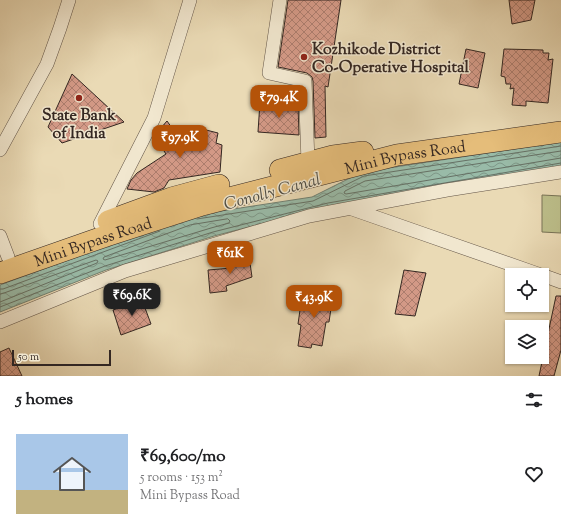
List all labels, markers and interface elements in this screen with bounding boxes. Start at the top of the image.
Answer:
place label: Kozhikode District Co-Operative Hospital [312,39,469,80]
marker: Kozhikode District Co-Operative Hospital [299,52,309,62]
pin: ₹79.4K [246,85,312,119]
text: ₹79.4K [259,89,299,107]
marker: State Bank of India [74,93,84,103]
place label: State Bank of India [42,105,116,146]
pin: ₹97.9K [147,125,213,159]
text: ₹97.9K [161,129,199,147]
street label: Mini Bypass Road [342,136,467,182]
water label: Conolly Canal [221,168,324,217]
street label: Mini Bypass Road [31,213,155,274]
pin: ₹61K [206,241,254,275]
text: ₹61K [216,245,244,263]
map controls [505,268,549,364]
button: locate [505,268,549,312]
pin: ₹69.6K [99,283,165,317]
pin: ₹43.9K [281,285,347,319]
text: ₹69.6K [112,287,152,305]
text: ₹43.9K [295,289,333,307]
button: layers [505,320,549,364]
scale bar [12,348,111,367]
text: 50 m [18,349,39,365]
text: 5 homes [16,388,73,412]
icon: filters [523,389,545,411]
text: ₹69,600/mo [140,445,226,469]
icon: home [48,450,96,498]
icon: heart [523,463,545,485]
text: 5 rooms · 153 m² [140,469,223,487]
text: Mini Bypass Road [140,487,240,505]

